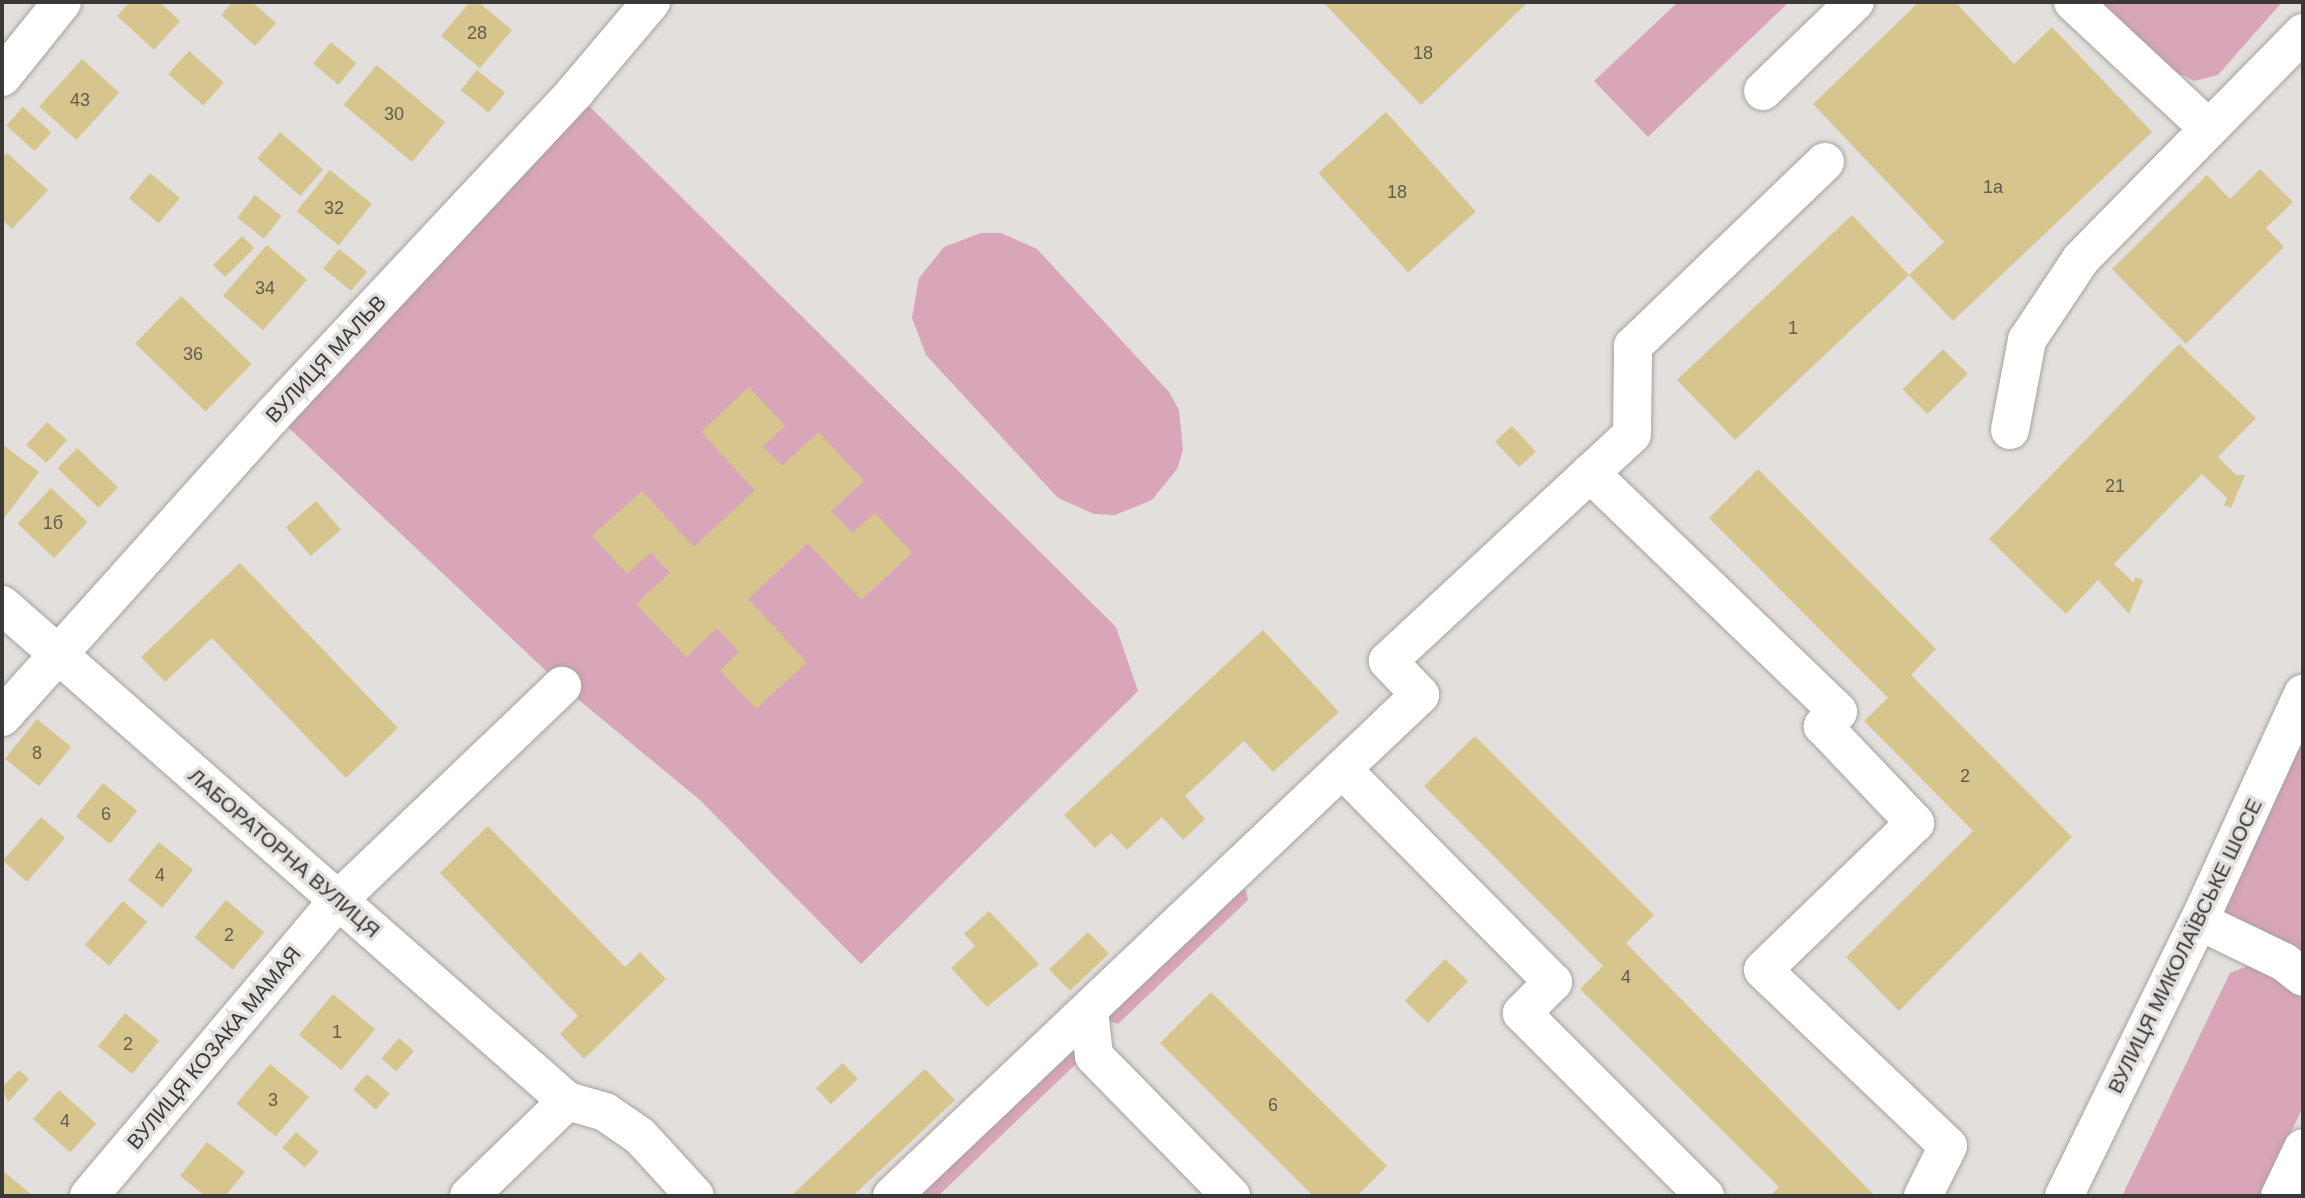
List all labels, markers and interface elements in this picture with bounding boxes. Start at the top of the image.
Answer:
house number: 28 [467,22,487,44]
house number: 18 [1413,42,1433,64]
house number: 43 [70,89,90,111]
house number: 30 [384,103,404,125]
house number: 1а [1983,176,2003,198]
house number: 18 [1387,181,1407,203]
house number: 32 [324,197,344,219]
house number: 34 [255,277,275,299]
street label: ВУЛИЦЯ МАЛЬВ [261,290,391,428]
house number: 1 [1788,317,1798,339]
house number: 36 [183,343,203,365]
house number: 21 [2105,475,2125,497]
house number: 1б [43,512,63,534]
house number: 8 [32,742,42,764]
street label: ЛАБОРАТОРНА ВУЛИЦЯ [183,763,385,943]
house number: 2 [1960,765,1970,787]
street label: ВУЛИЦЯ МИКОЛАЇВСЬКЕ ШОСЕ [2102,795,2268,1097]
house number: 6 [101,803,111,825]
house number: 4 [155,864,165,886]
house number: 2 [224,924,234,946]
street label: ВУЛИЦЯ КОЗАКА МАМАЯ [122,942,306,1154]
house number: 4 [1621,966,1631,988]
house number: 1 [332,1021,342,1043]
house number: 2 [123,1033,133,1055]
house number: 3 [268,1089,278,1111]
house number: 6 [1268,1094,1278,1116]
house number: 4 [60,1110,70,1132]

